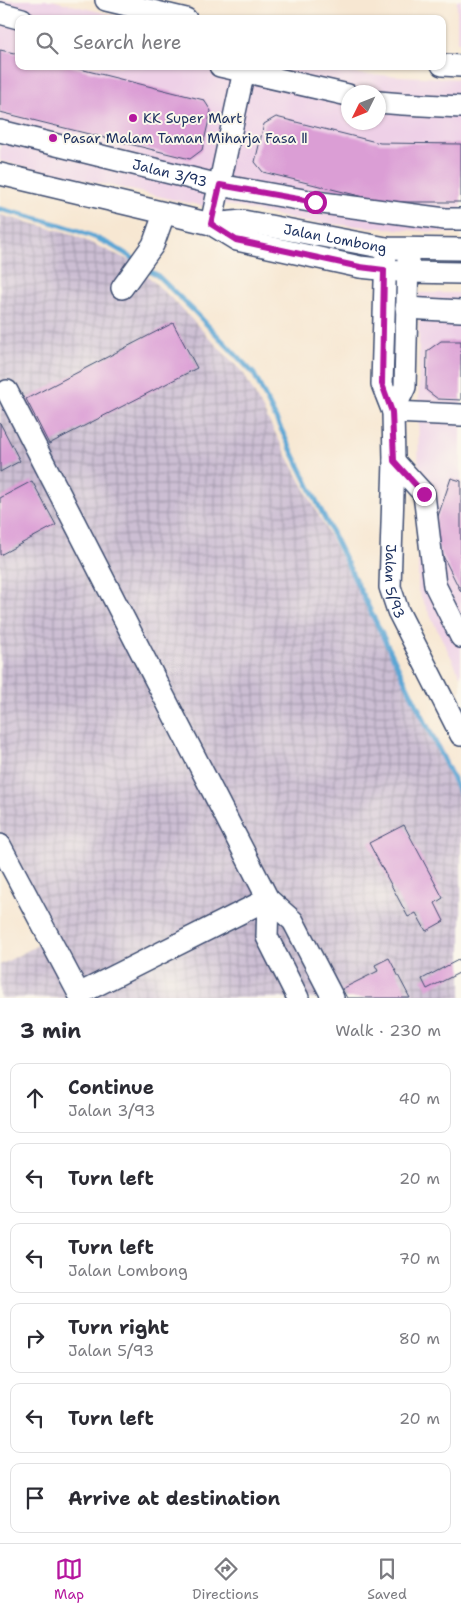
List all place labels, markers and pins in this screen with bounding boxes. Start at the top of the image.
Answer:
place label: KK Super Mart [143,109,242,127]
marker: KK Super Mart [127,112,139,124]
place label: Pasar Malam Taman Miharja Fasa Ⅱ [63,129,308,147]
marker: Pasar Malam Taman Miharja Fasa Ⅱ [47,132,59,144]

